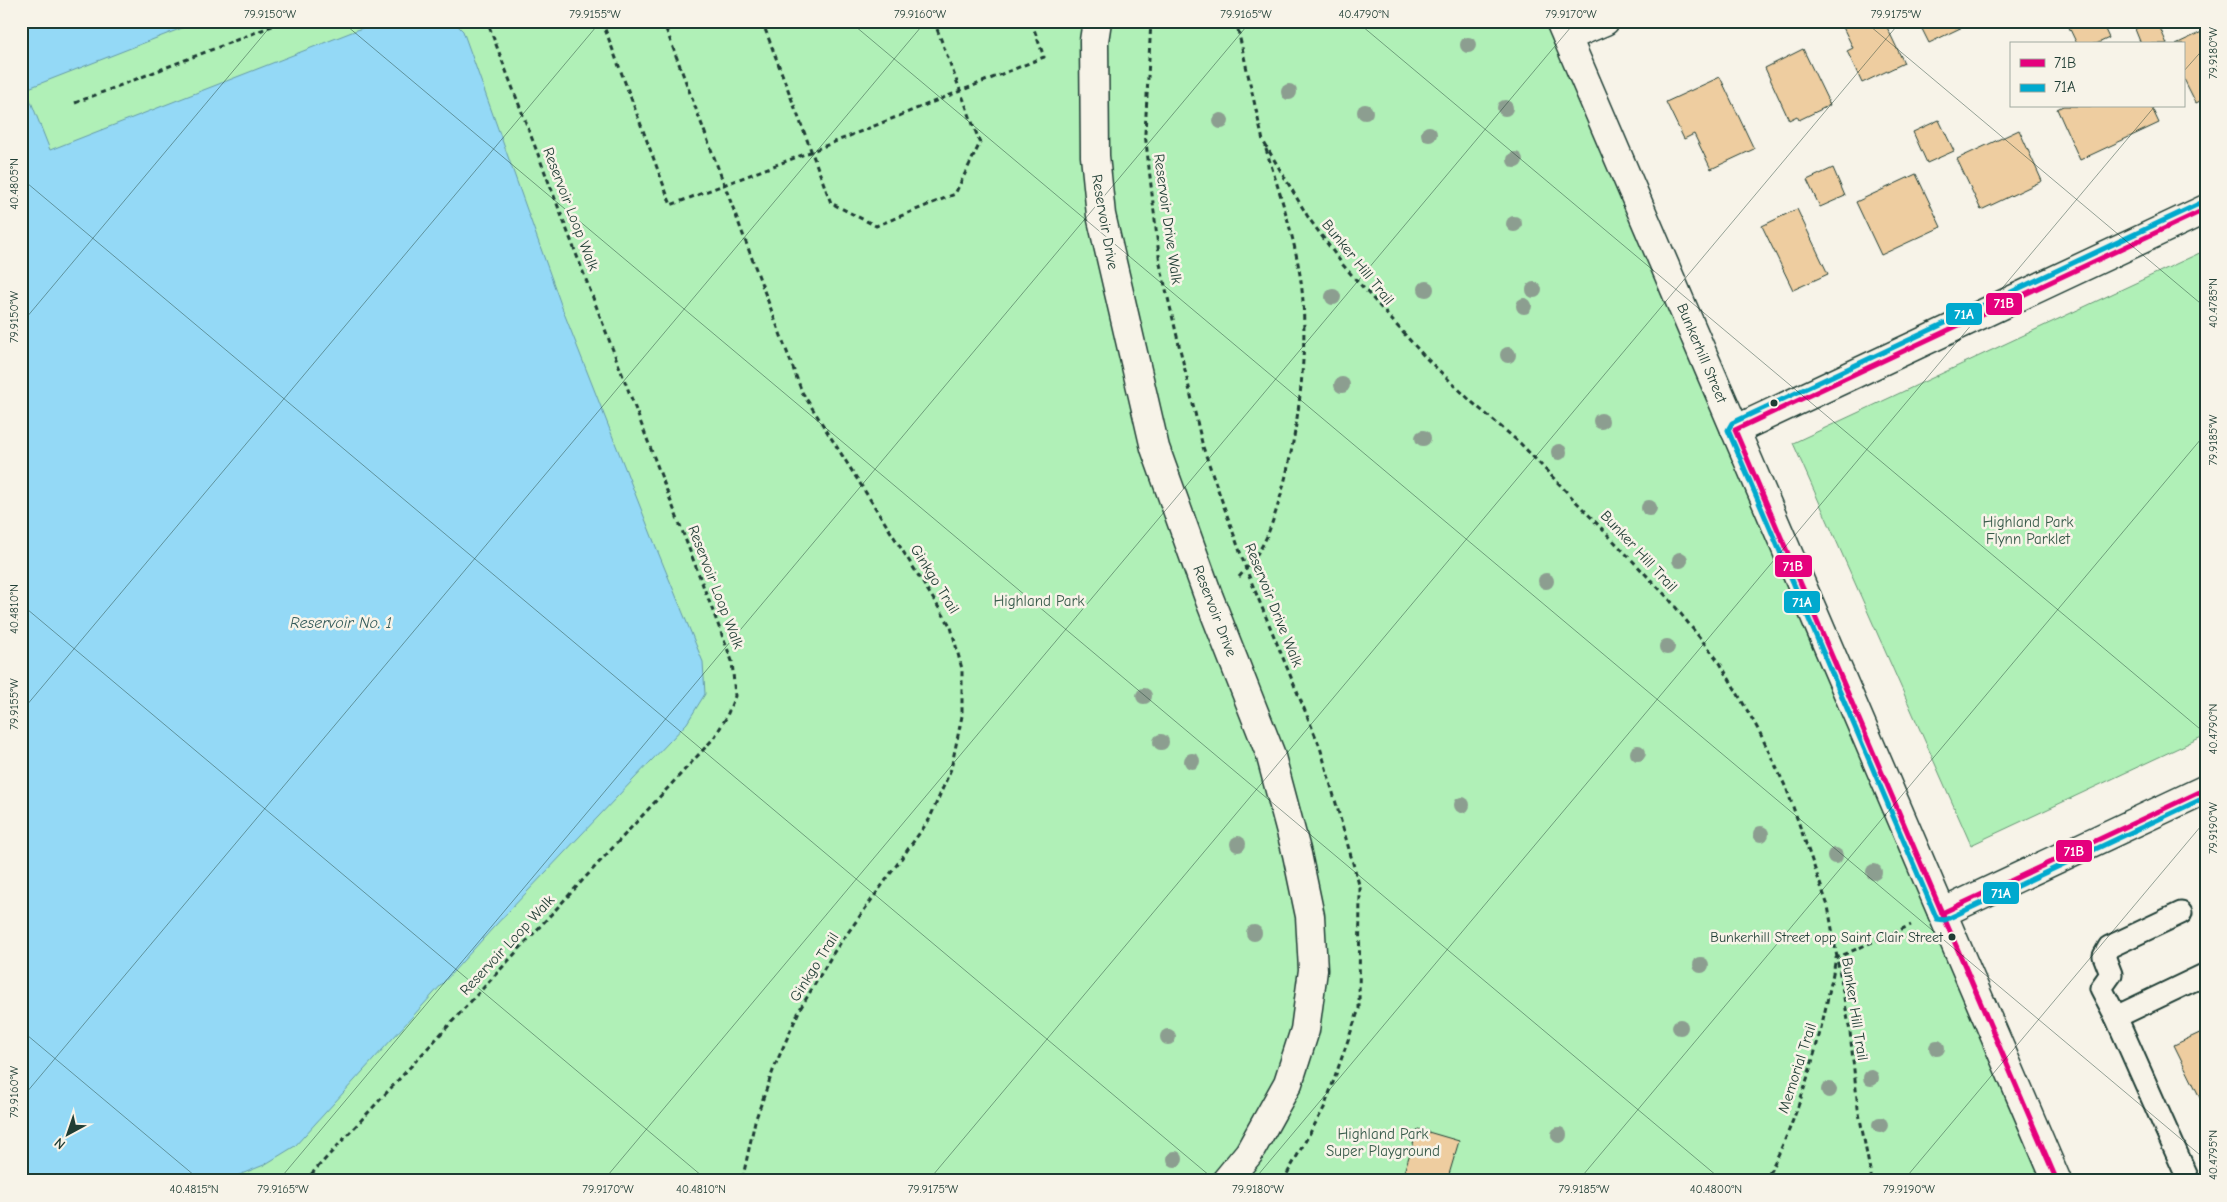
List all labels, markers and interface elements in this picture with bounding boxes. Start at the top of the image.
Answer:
text: 79.9150°W [244,7,297,21]
text: 79.9155°W [569,7,621,21]
text: 79.9160°W [894,7,947,21]
text: 79.9165°W [1220,7,1272,21]
text: 40.4790°N [1339,7,1389,21]
text: 79.9170°W [1545,7,1597,21]
text: 79.9175°W [1871,7,1922,21]
text: 79.9180°W [2206,26,2220,79]
legend [2010,42,2184,108]
text: 71B [2054,54,2076,72]
text: 71A [2054,78,2076,96]
street label: Reservoir Loop Walk [539,145,603,274]
street label: Reservoir Drive Walk [1150,152,1186,286]
text: 40.4805°N [7,158,21,210]
street label: Reservoir Drive [1088,173,1122,272]
street label: Bunker Hill Trail [1318,216,1398,308]
text: 40.4785°N [2206,278,2220,328]
text: 79.9150°W [7,290,21,343]
line badge: 71B [1985,292,2023,316]
text: 71B [1994,295,2015,312]
street label: Bunkerhill Street [1673,301,1731,406]
line badge: 71A [1945,302,1983,326]
text: 71A [1954,306,1974,323]
unlabelled marker [1769,398,1779,408]
text: 79.9185°W [2206,414,2220,466]
street label: Bunker Hill Trail [1597,507,1681,595]
park label: Highland Park Flynn Parklet [1982,513,2074,548]
street label: Reservoir Loop Walk [684,523,748,652]
street label: Ginkgo Trail [907,541,963,617]
street label: Reservoir Drive Walk [1241,541,1307,670]
line badge: 71B [1774,554,1813,578]
text: 71B [1783,558,1804,575]
street label: Reservoir Drive [1189,563,1241,660]
text: 40.4810°N [7,584,21,634]
line badge: 71A [1783,590,1821,614]
park label: Highland Park [993,592,1085,610]
text: 71A [1792,594,1812,611]
water label: Reservoir No. 1 [290,614,392,632]
text: 79.9155°W [7,678,21,730]
text: 40.4790°N [2206,704,2220,754]
text: 79.9190°W [2206,801,2220,854]
line badge: 71B [2055,839,2093,863]
text: 71B [2064,843,2085,860]
line badge: 71A [1982,881,2020,905]
text: 71A [1991,885,2011,902]
street label: Reservoir Loop Walk [456,891,559,999]
street label: Ginkgo Trail [786,929,842,1005]
place label: Bunkerhill Street opp Saint Clair Street [1710,929,1944,946]
marker: Bunkerhill Street opp Saint Clair Street [1947,932,1957,942]
street label: Bunker Hill Trail [1838,956,1872,1062]
street label: Memorial Trail [1774,1021,1820,1115]
text: 79.9160°W [7,1065,21,1118]
north arrow [42,1110,92,1160]
park label: Highland Park Super Playground [1326,1125,1440,1160]
text: 40.4795°N [2206,1130,2220,1180]
text: N [51,1134,69,1153]
text: 40.4815°N [169,1182,219,1196]
text: 79.9165°W [257,1182,309,1196]
text: 79.9170°W [582,1182,634,1196]
text: 40.4810°N [676,1182,726,1196]
text: 79.9175°W [908,1182,959,1196]
text: 79.9180°W [1232,1182,1285,1196]
text: 79.9185°W [1558,1182,1610,1196]
text: 40.4800°N [1690,1182,1742,1196]
text: 79.9190°W [1883,1182,1936,1196]

